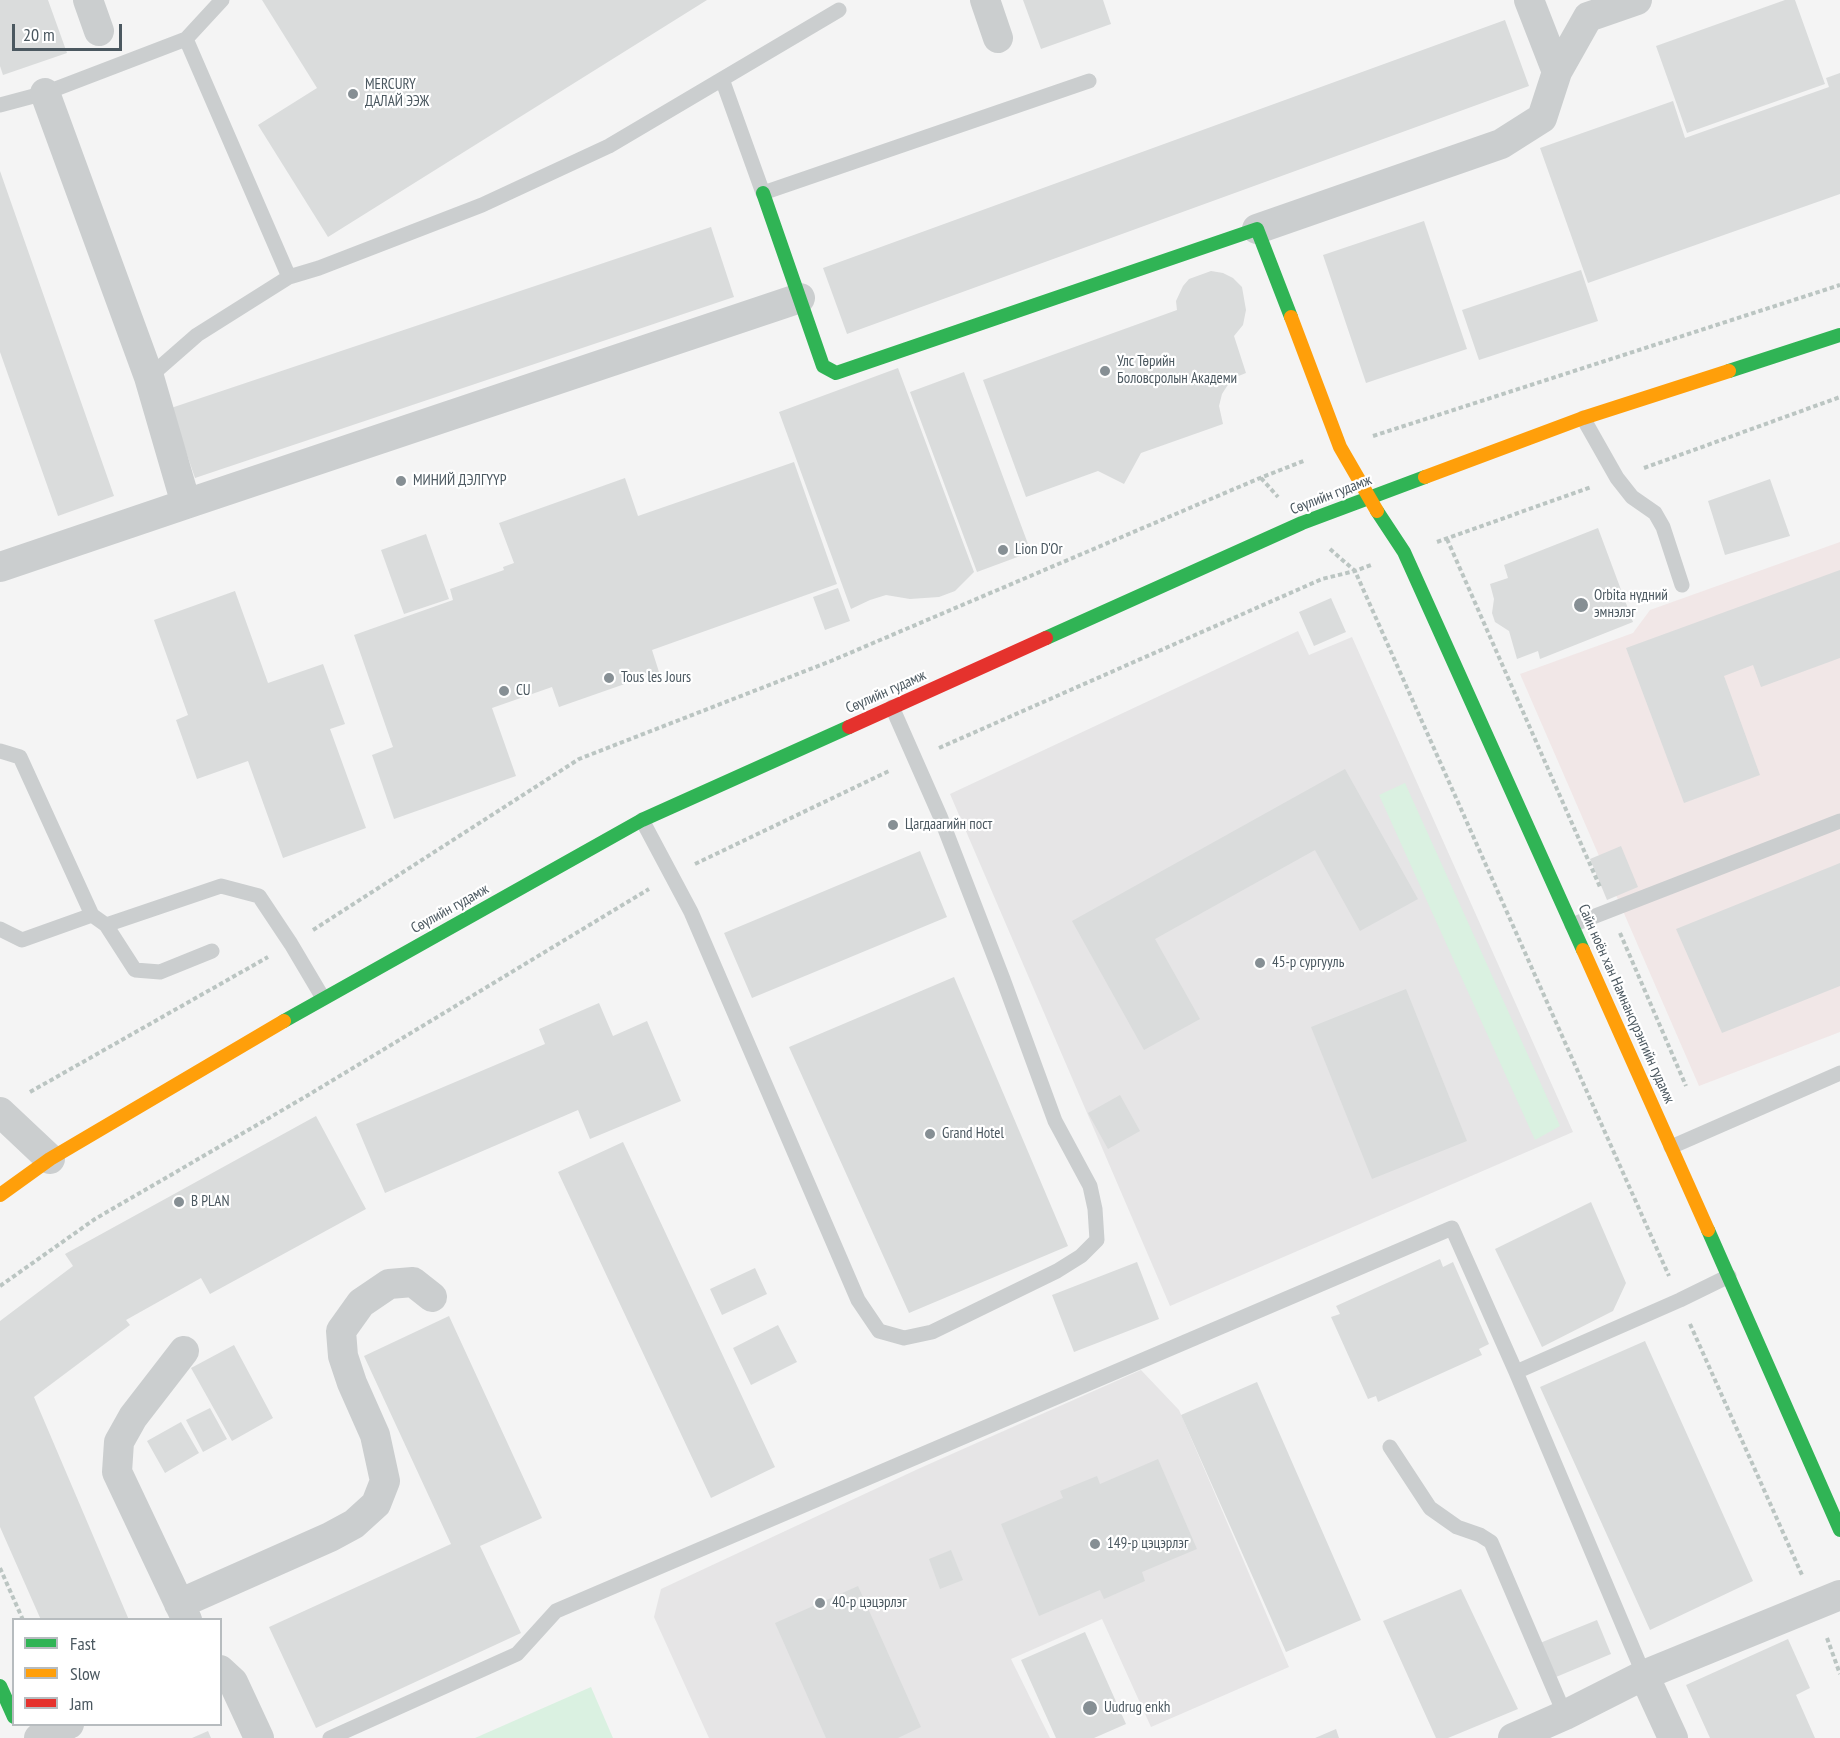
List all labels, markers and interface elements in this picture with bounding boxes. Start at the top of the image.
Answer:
scale bar [15,12,124,50]
text: 20 m [23,23,55,46]
place label: MERCURY ДАЛАЙ ЭЭЖ [365,76,429,111]
marker: MERCURY ДАЛАЙ ЭЭЖ [346,87,360,101]
place label: Улс Төрийн Боловсролын Академи [1117,353,1237,388]
marker: Улс Төрийн Боловсролын Академи [1098,364,1112,378]
street label: Сөүлийн гудамж [1288,471,1374,519]
place label: МИНИЙ ДЭЛГҮҮР [413,472,507,490]
marker: МИНИЙ ДЭЛГҮҮР [394,474,408,488]
place label: Lion D'Or [1015,541,1063,559]
marker: Lion D'Or [996,543,1010,557]
place label: Orbita нүдний эмнэлэг [1594,587,1668,622]
marker: Orbita нүдний эмнэлэг [1572,596,1590,614]
street label: Сөүлийн гудамж [843,666,929,718]
place label: Tous les Jours [621,669,691,687]
marker: Tous les Jours [602,671,616,685]
place label: CU [516,682,531,700]
marker: CU [497,684,511,698]
place label: Цагдаагийн пост [905,816,992,834]
marker: Цагдаагийн пост [886,818,900,832]
street label: Сөүлийн гудамж [408,880,492,938]
street label: Сайн ноён хан Намнансүрэнгийн гудамж [1574,902,1678,1106]
place label: 45-р сургууль [1272,954,1344,972]
marker: 45-р сургууль [1253,956,1267,970]
place label: Grand Hotel [942,1125,1004,1143]
marker: Grand Hotel [923,1127,937,1141]
place label: B PLAN [191,1193,229,1211]
marker: B PLAN [172,1195,186,1209]
place label: 149-р цэцэрлэг [1107,1535,1188,1553]
marker: 149-р цэцэрлэг [1088,1537,1102,1551]
place label: 40-р цэцэрлэг [832,1594,907,1612]
marker: 40-р цэцэрлэг [813,1596,827,1610]
legend [12,1618,222,1726]
text: Fast [70,1632,96,1655]
text: Slow [70,1662,100,1685]
text: Jam [70,1692,93,1715]
marker: Uudrug enkh [1081,1699,1099,1717]
place label: Uudrug enkh [1104,1699,1170,1717]

